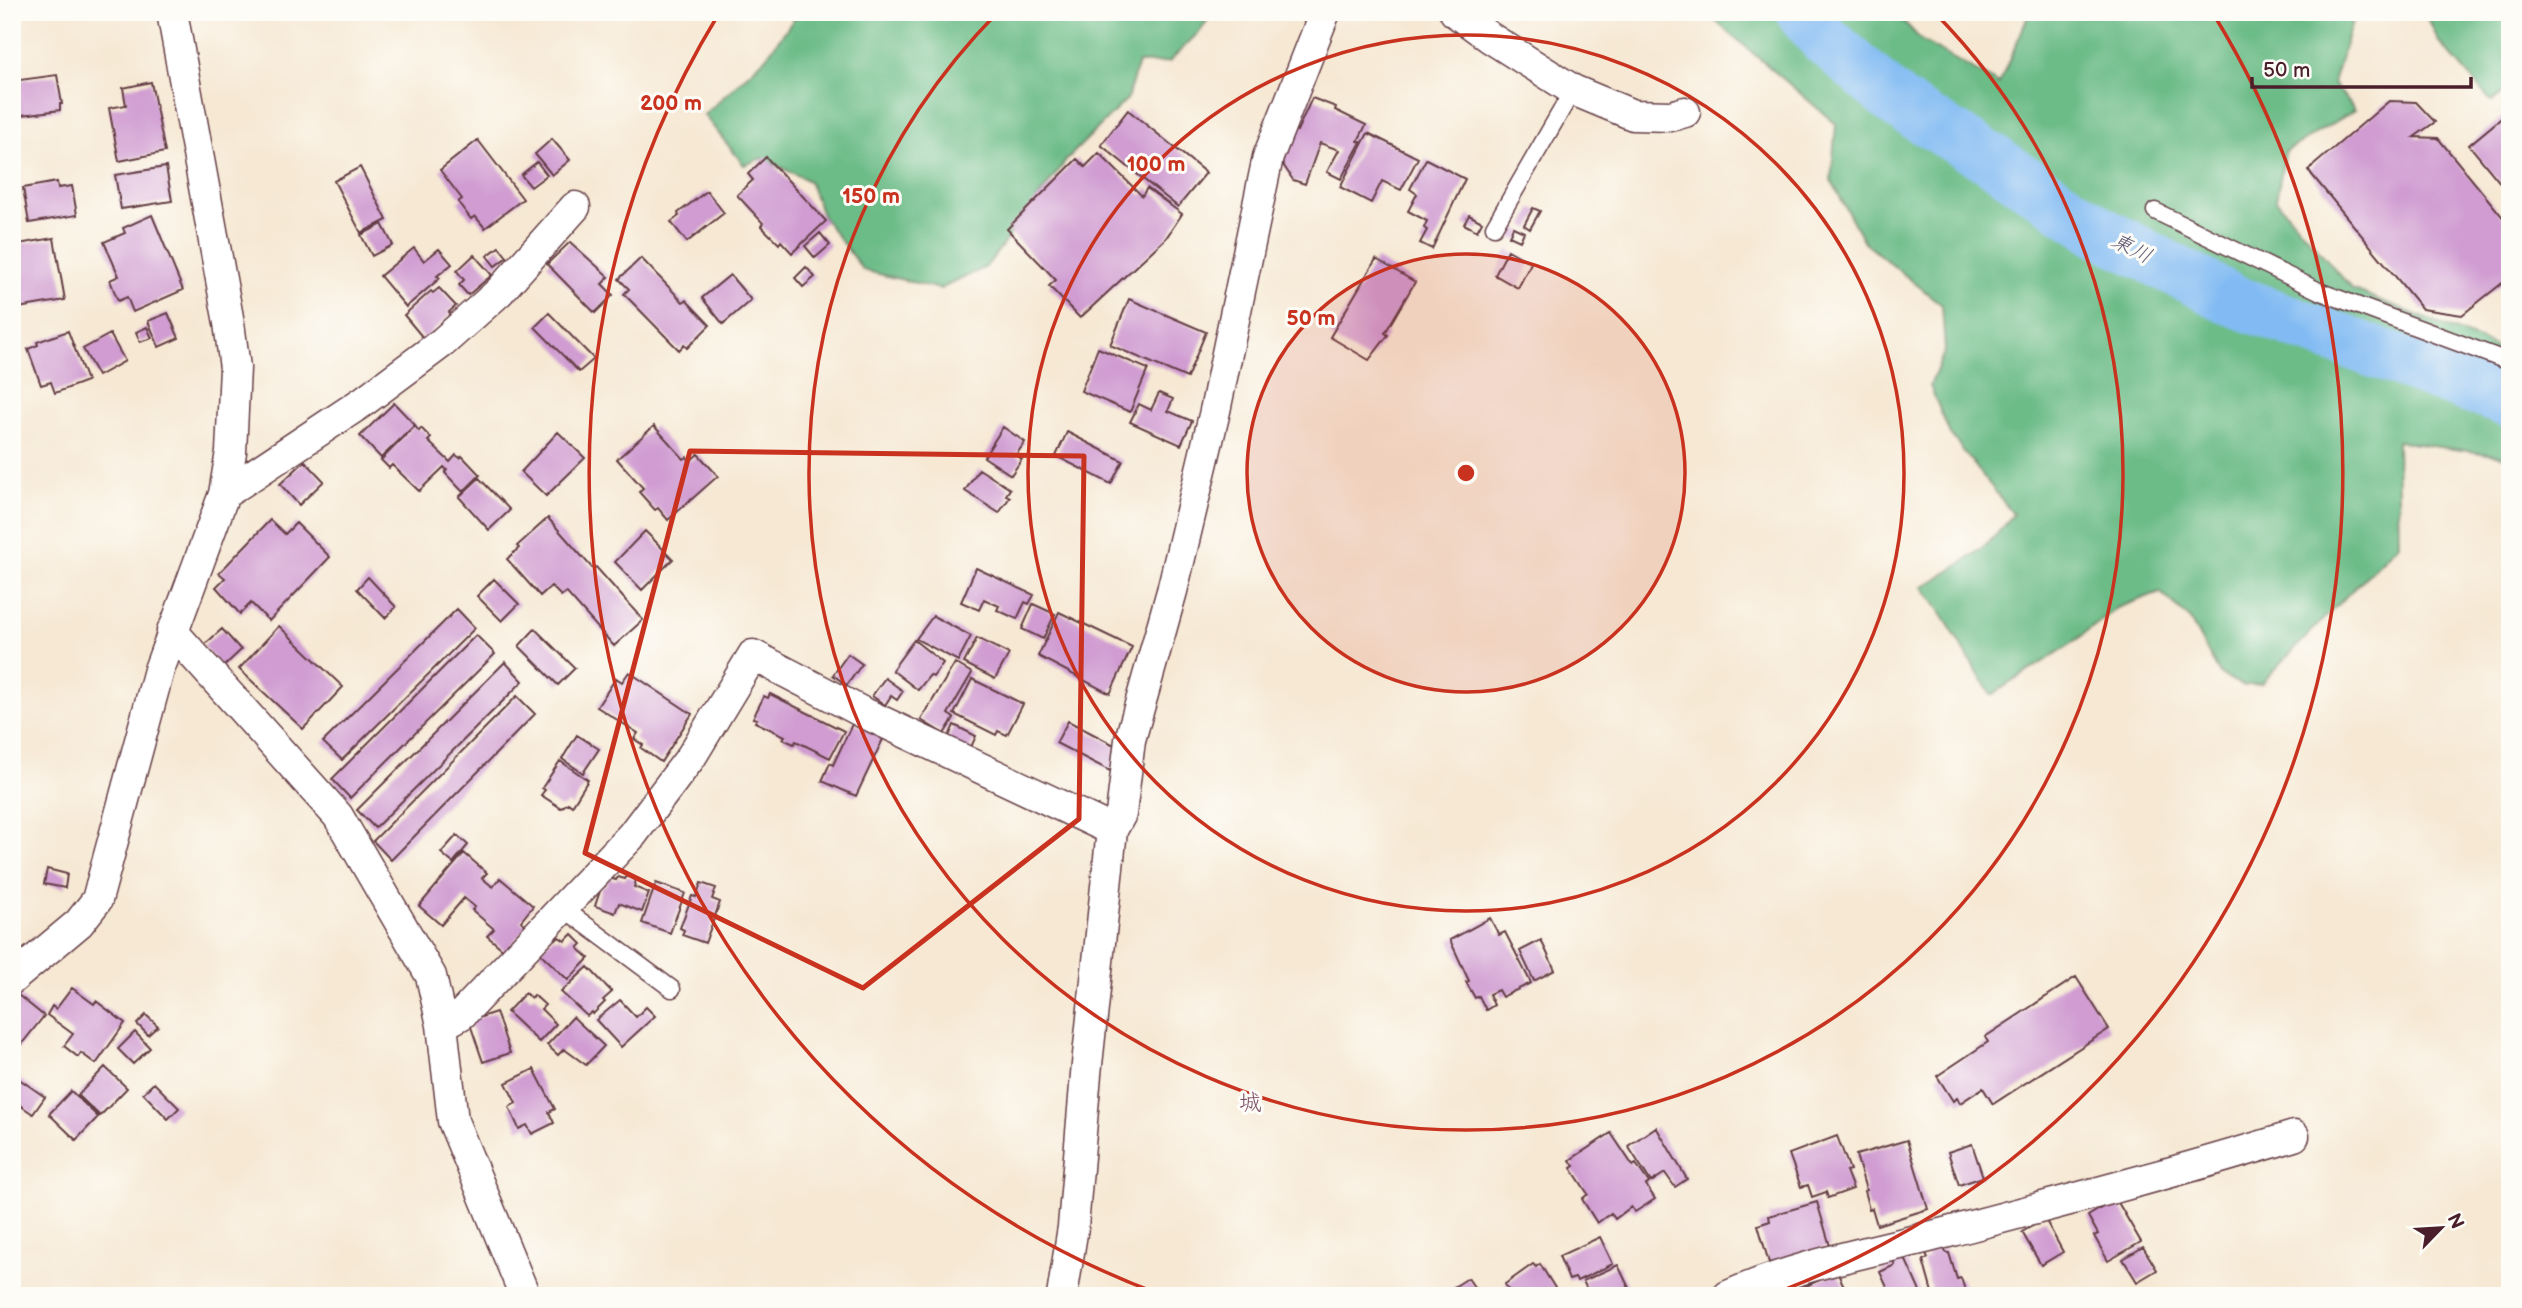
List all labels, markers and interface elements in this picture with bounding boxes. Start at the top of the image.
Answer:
scale bar [2252,46,2471,90]
text: 50 m [2263,58,2310,83]
text: 200 m [640,91,702,116]
text: 100 m [1127,152,1185,177]
text: 150 m [842,184,900,209]
water label: 東川 [2107,228,2156,269]
text: 50 m [1287,306,1335,331]
centre of rings [1454,461,1478,485]
district label: 城 [1239,1089,1262,1117]
north arrow [2406,1192,2476,1262]
text: N [2442,1210,2468,1233]

